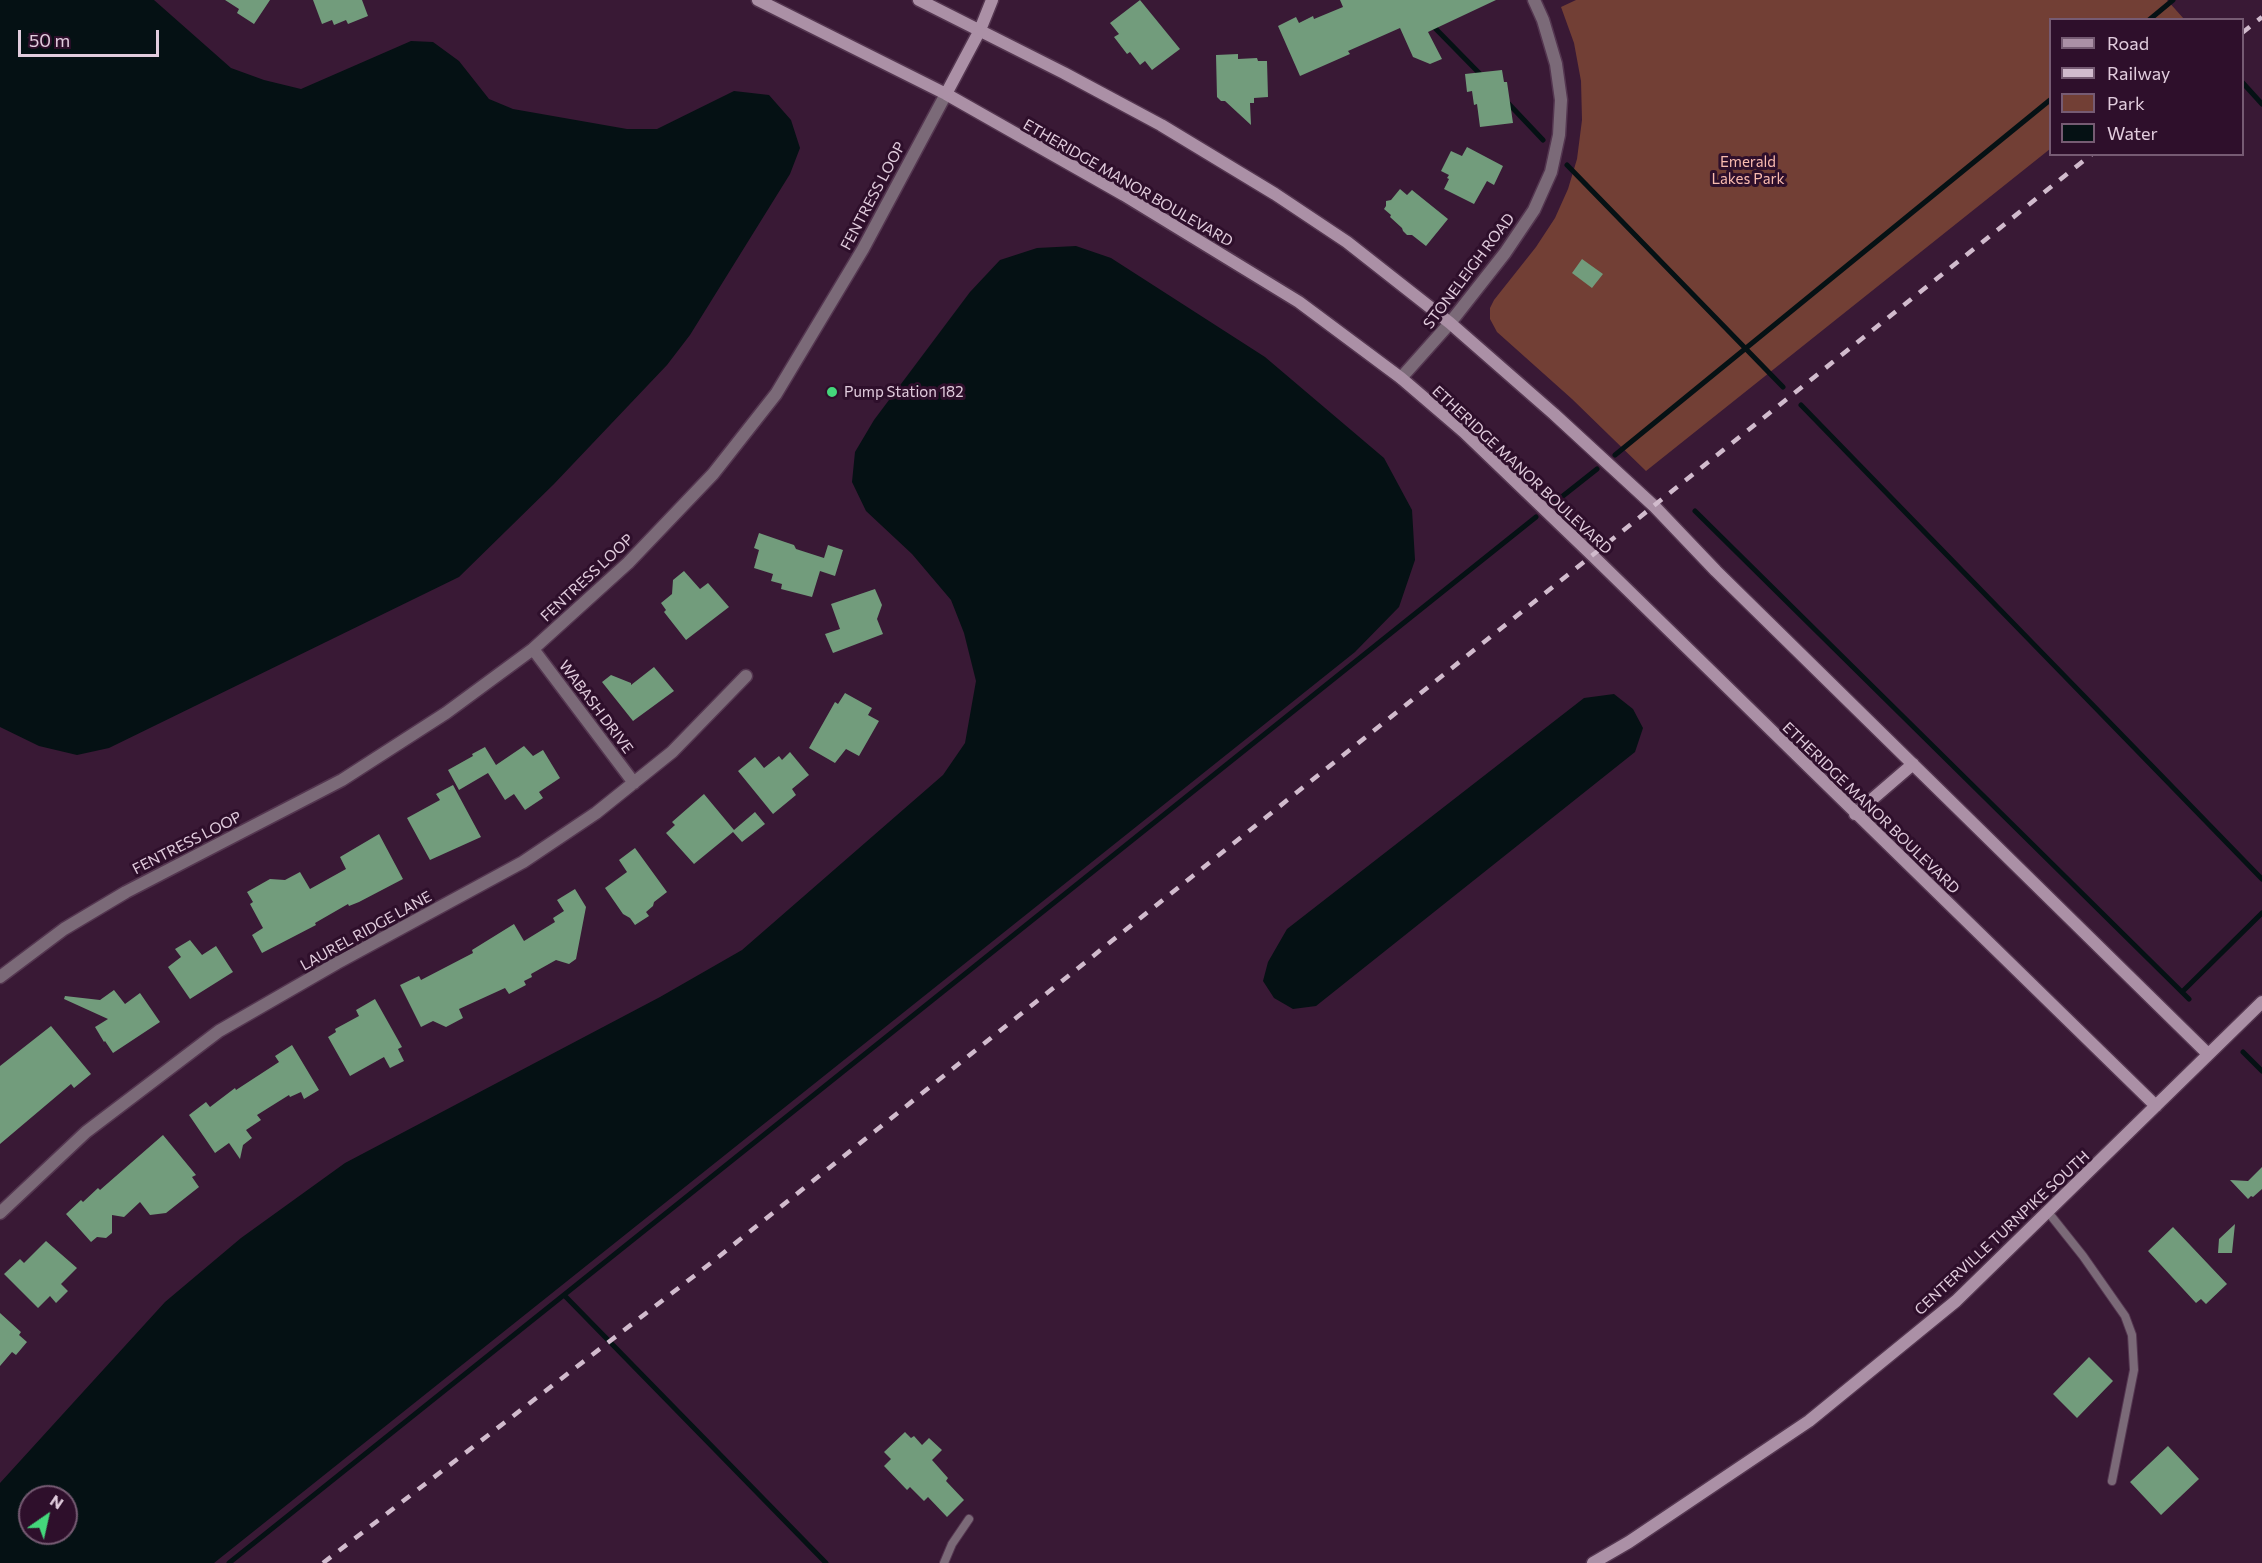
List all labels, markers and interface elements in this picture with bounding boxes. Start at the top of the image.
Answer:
scale bar [21,18,162,56]
legend [2049,18,2244,156]
text: 50 m [29,29,70,51]
text: Road [2107,32,2149,54]
text: Railway [2107,62,2170,84]
text: Park [2107,92,2145,114]
street label: ETHERIDGE MANOR BOULEVARD [1020,115,1236,251]
text: Water [2107,122,2158,144]
street label: FENTRESS LOOP [837,139,909,253]
park label: Emerald Lakes Park [1711,153,1785,188]
street label: STONELEIGH ROAD [1420,210,1518,332]
street label: ETHERIDGE MANOR BOULEVARD [1428,382,1616,558]
place label: Pump Station 182 [844,383,963,401]
marker: Pump Station 182 [825,385,839,399]
street label: FENTRESS LOOP [537,530,637,626]
street label: WABASH DRIVE [555,657,637,757]
street label: ETHERIDGE MANOR BOULEVARD [1779,719,1963,897]
street label: FENTRESS LOOP [129,808,245,878]
street label: LAUREL RIDGE LANE [297,887,435,975]
street label: CENTERVILLE TURNPIKE SOUTH [1911,1147,2093,1319]
north arrow [18,1485,78,1545]
text: N [47,1490,68,1513]

